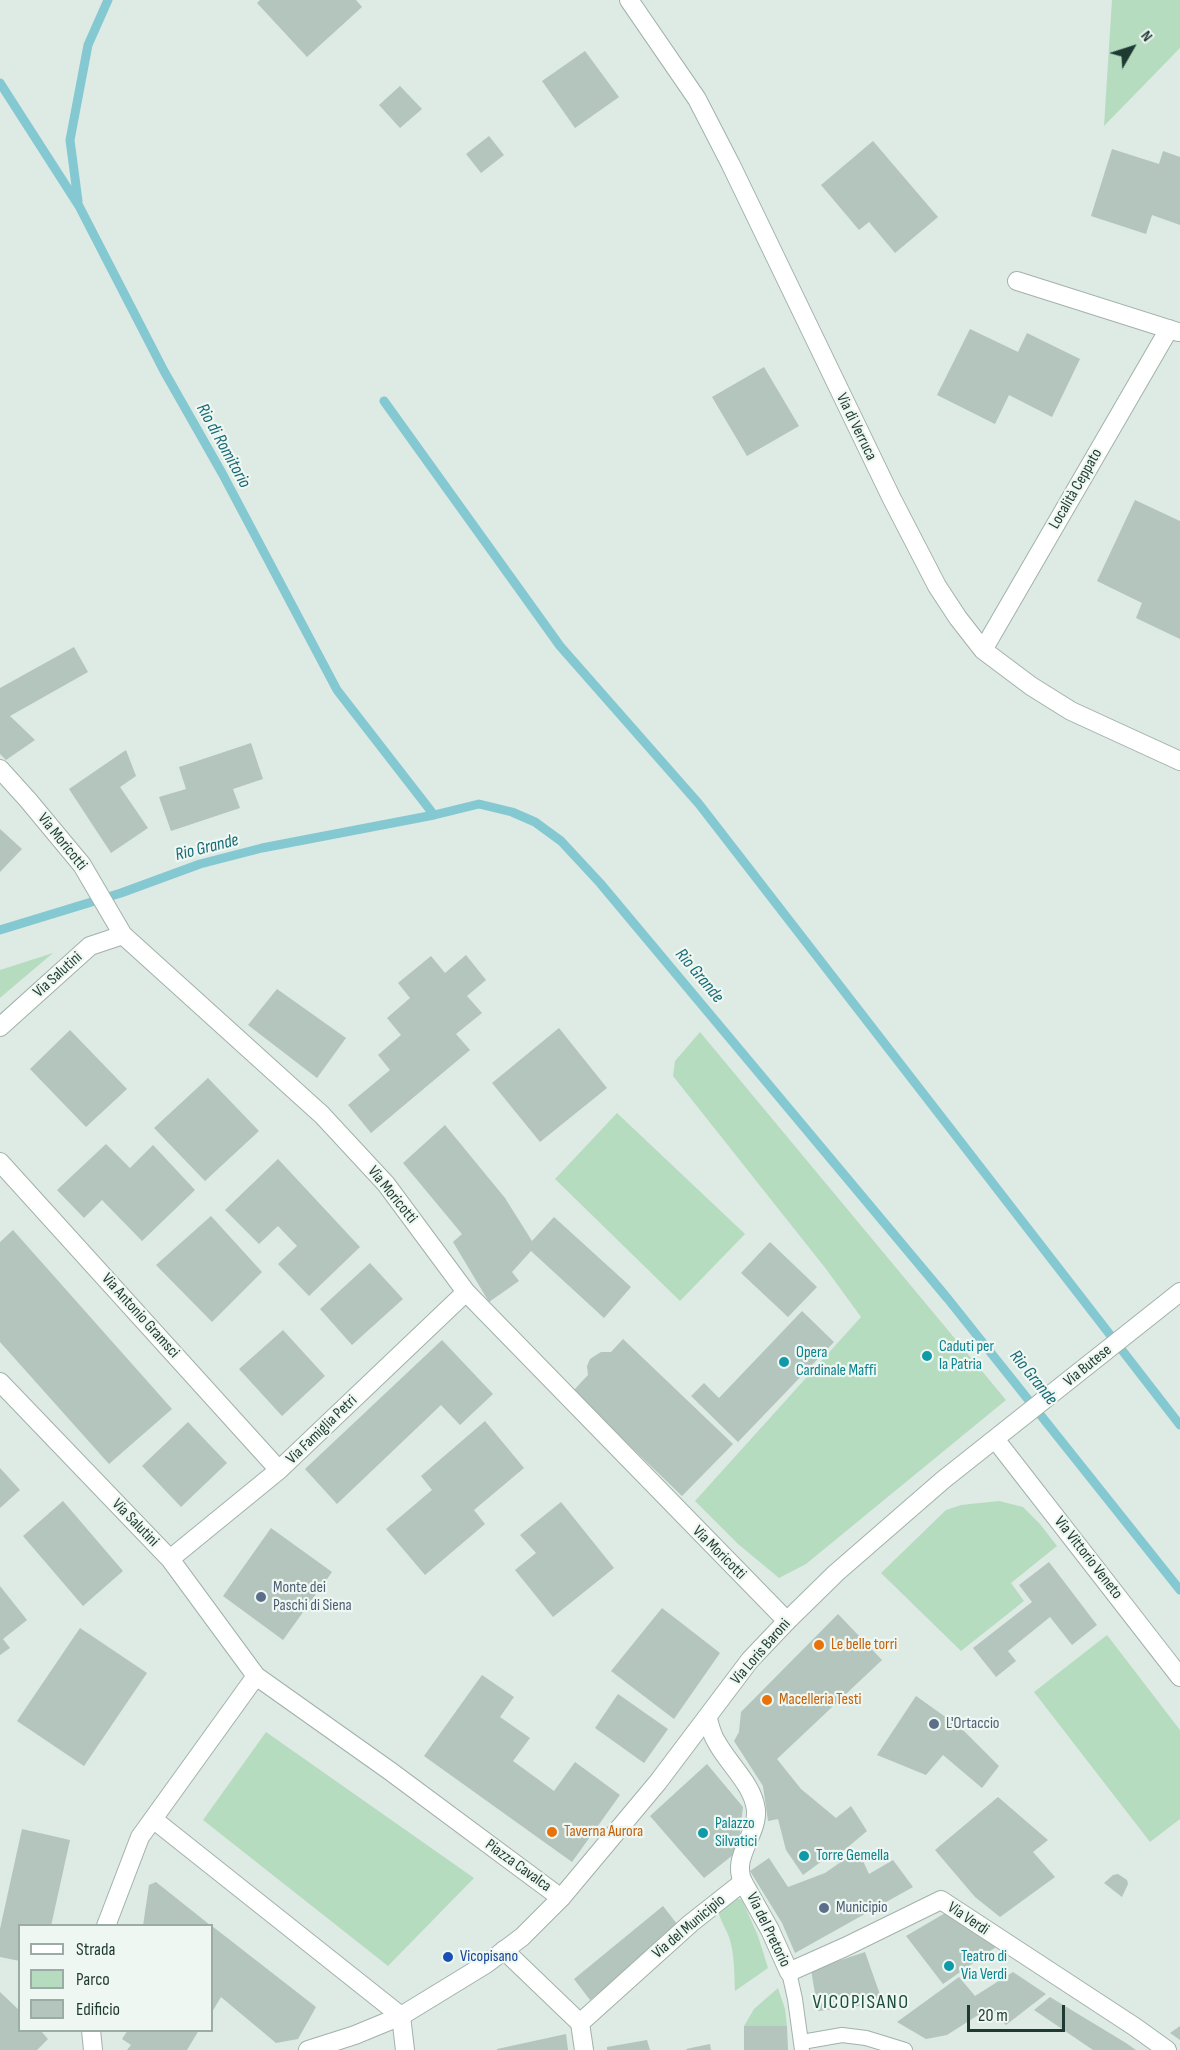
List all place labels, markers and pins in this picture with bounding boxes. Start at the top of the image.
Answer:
place label: Caduti per la Patria [939,1337,994,1375]
place label: Opera Cardinale Maffi [796,1343,876,1381]
marker: Caduti per la Patria [920,1349,934,1363]
marker: Opera Cardinale Maffi [777,1355,791,1369]
place label: Monte dei Paschi di Siena [273,1578,352,1616]
marker: Monte dei Paschi di Siena [254,1590,268,1604]
place label: Le belle torri [831,1635,897,1655]
marker: Le belle torri [812,1638,826,1652]
place label: Macelleria Testi [779,1690,862,1710]
marker: Macelleria Testi [760,1693,774,1707]
place label: L'Ortaccio [946,1714,1000,1734]
marker: L'Ortaccio [927,1717,941,1731]
place label: Palazzo Silvatici [715,1814,757,1852]
place label: Taverna Aurora [564,1822,643,1842]
marker: Taverna Aurora [545,1825,559,1839]
marker: Palazzo Silvatici [696,1826,710,1840]
place label: Torre Gemella [816,1846,889,1866]
marker: Torre Gemella [797,1849,811,1863]
place label: Municipio [836,1898,888,1918]
marker: Municipio [817,1901,831,1915]
place label: Vicopisano [460,1947,518,1967]
place label: Teatro di Via Verdi [961,1947,1007,1985]
marker: Vicopisano [441,1950,455,1964]
marker: Teatro di Via Verdi [942,1959,956,1973]

